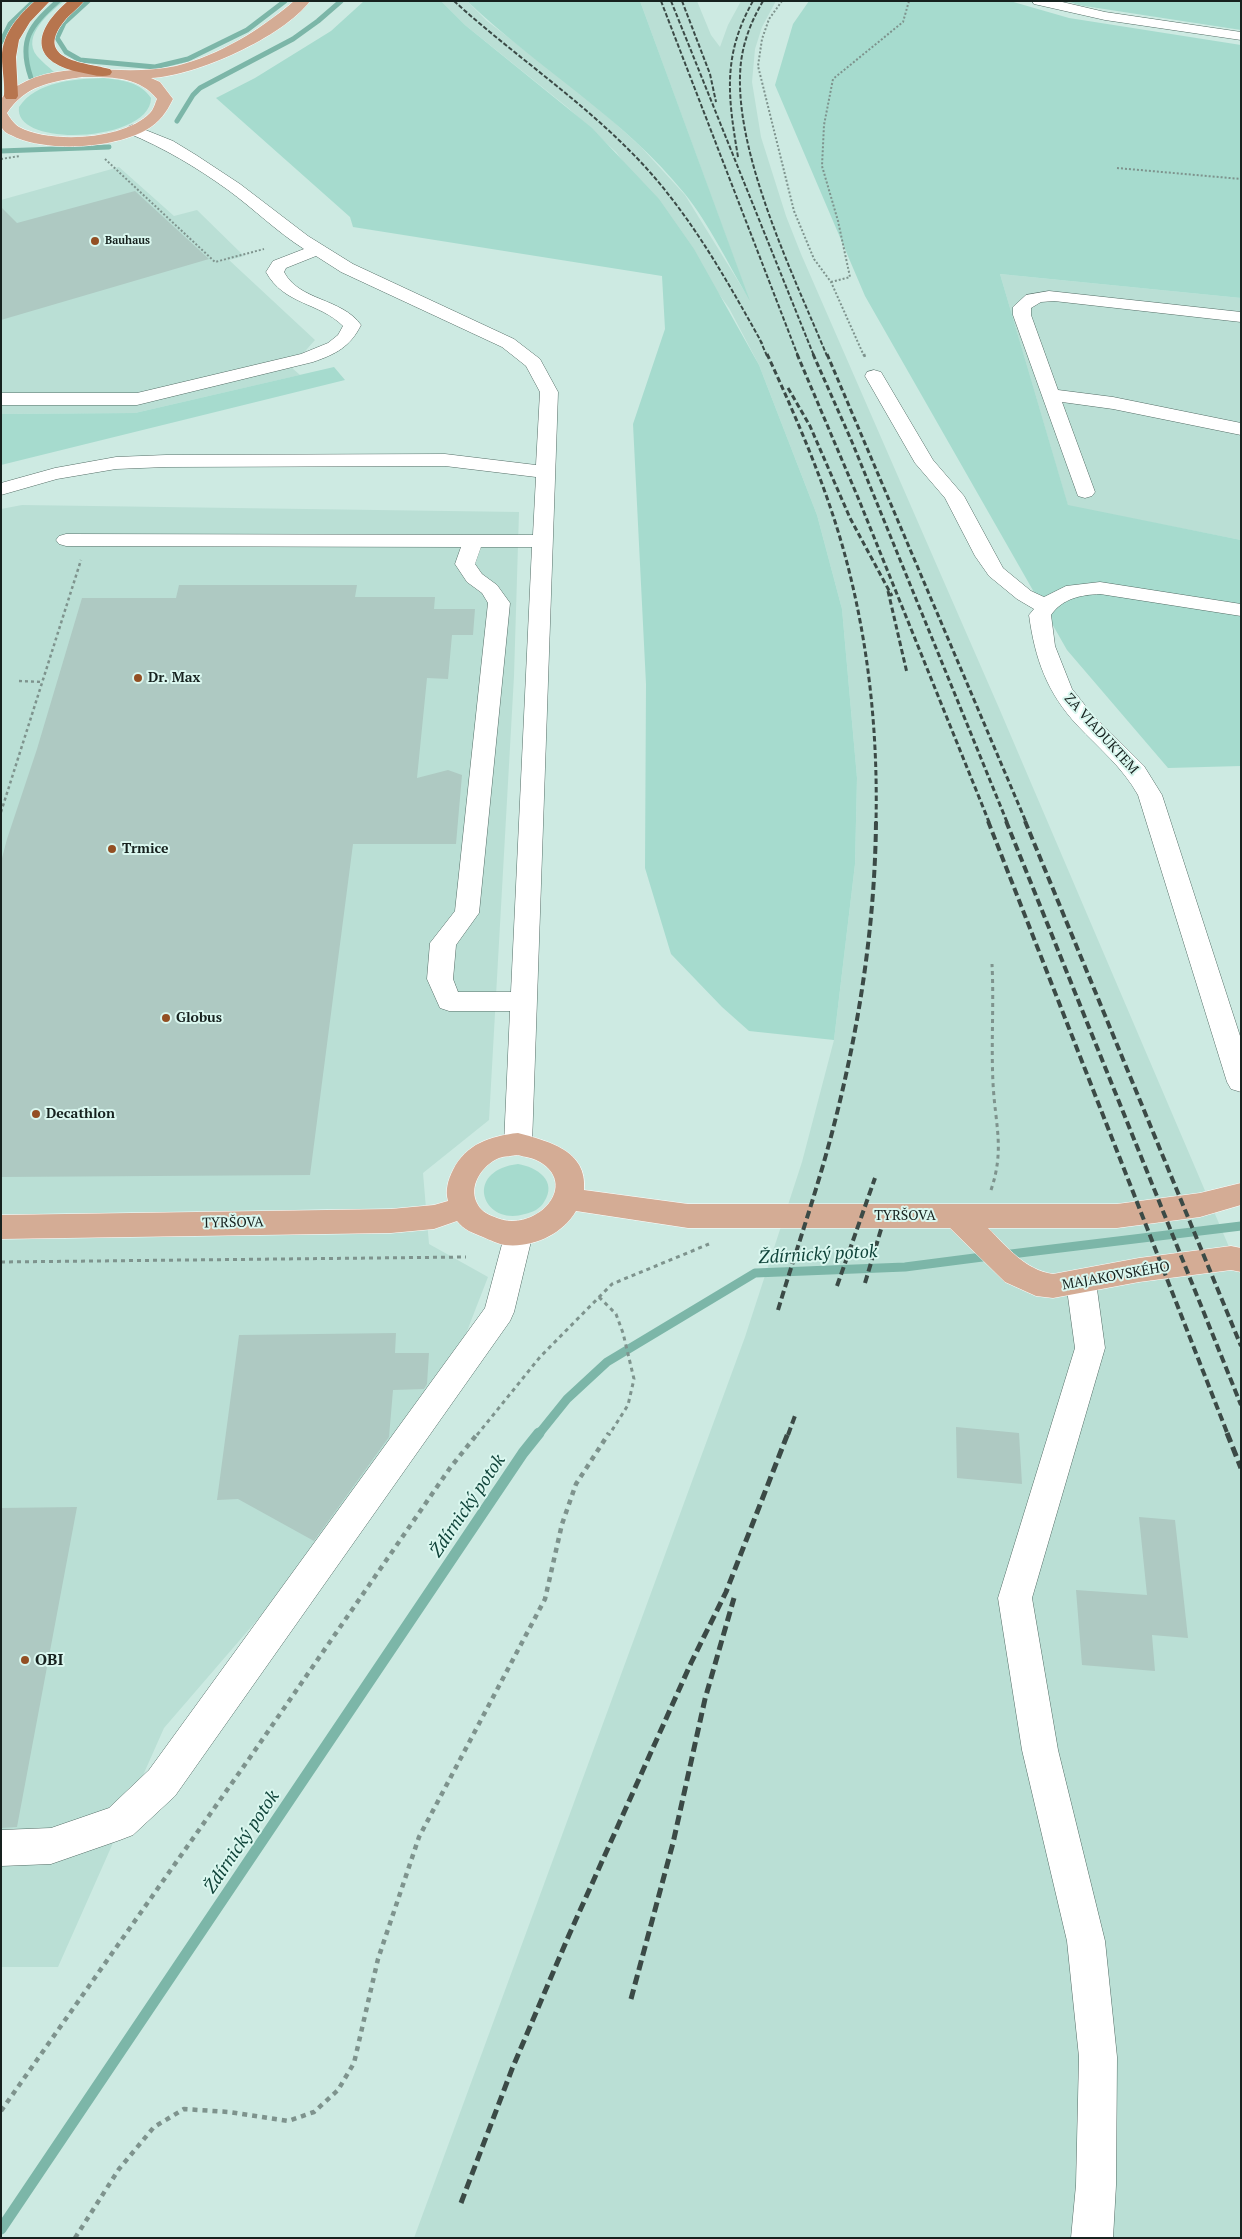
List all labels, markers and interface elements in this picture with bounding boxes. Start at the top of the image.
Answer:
place label: Bauhaus [105,234,150,248]
marker: Bauhaus [89,235,101,247]
place label: Dr. Max [148,670,200,686]
marker: Dr. Max [132,672,144,684]
street label: ZA VIADUKTEM [1060,690,1142,778]
place label: Trmice [122,841,169,857]
marker: Trmice [106,843,118,855]
place label: Globus [176,1010,222,1026]
marker: Globus [160,1012,172,1024]
place label: Decathlon [46,1106,115,1122]
marker: Decathlon [30,1108,42,1120]
street label: TYRŠOVA [874,1208,936,1224]
street label: TYRŠOVA [202,1214,264,1232]
water label: Ždírnický potok [758,1241,878,1269]
street label: MAJAKOVSKÉHO [1061,1258,1171,1294]
water label: Ždírnický potok [426,1451,510,1561]
place label: OBI [35,1650,63,1670]
marker: OBI [19,1654,31,1666]
water label: Ždírnický potok [200,1787,284,1897]

